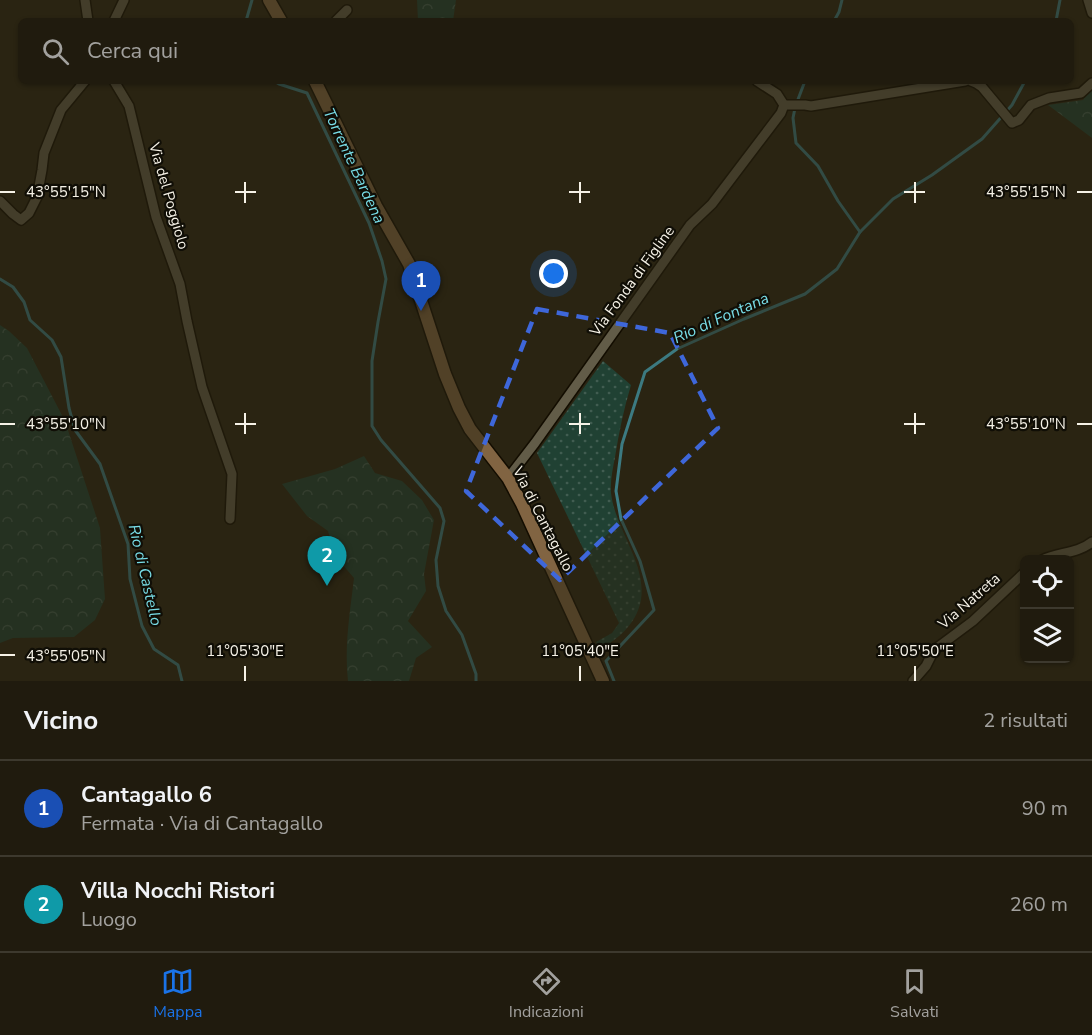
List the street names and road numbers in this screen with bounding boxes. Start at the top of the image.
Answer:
street label: Via del Poggiolo [144,139,194,252]
street label: Via Fonda di Figline [585,222,679,341]
street label: Via di Cantagallo [508,462,578,575]
street label: Via Natreta [933,568,1004,634]

